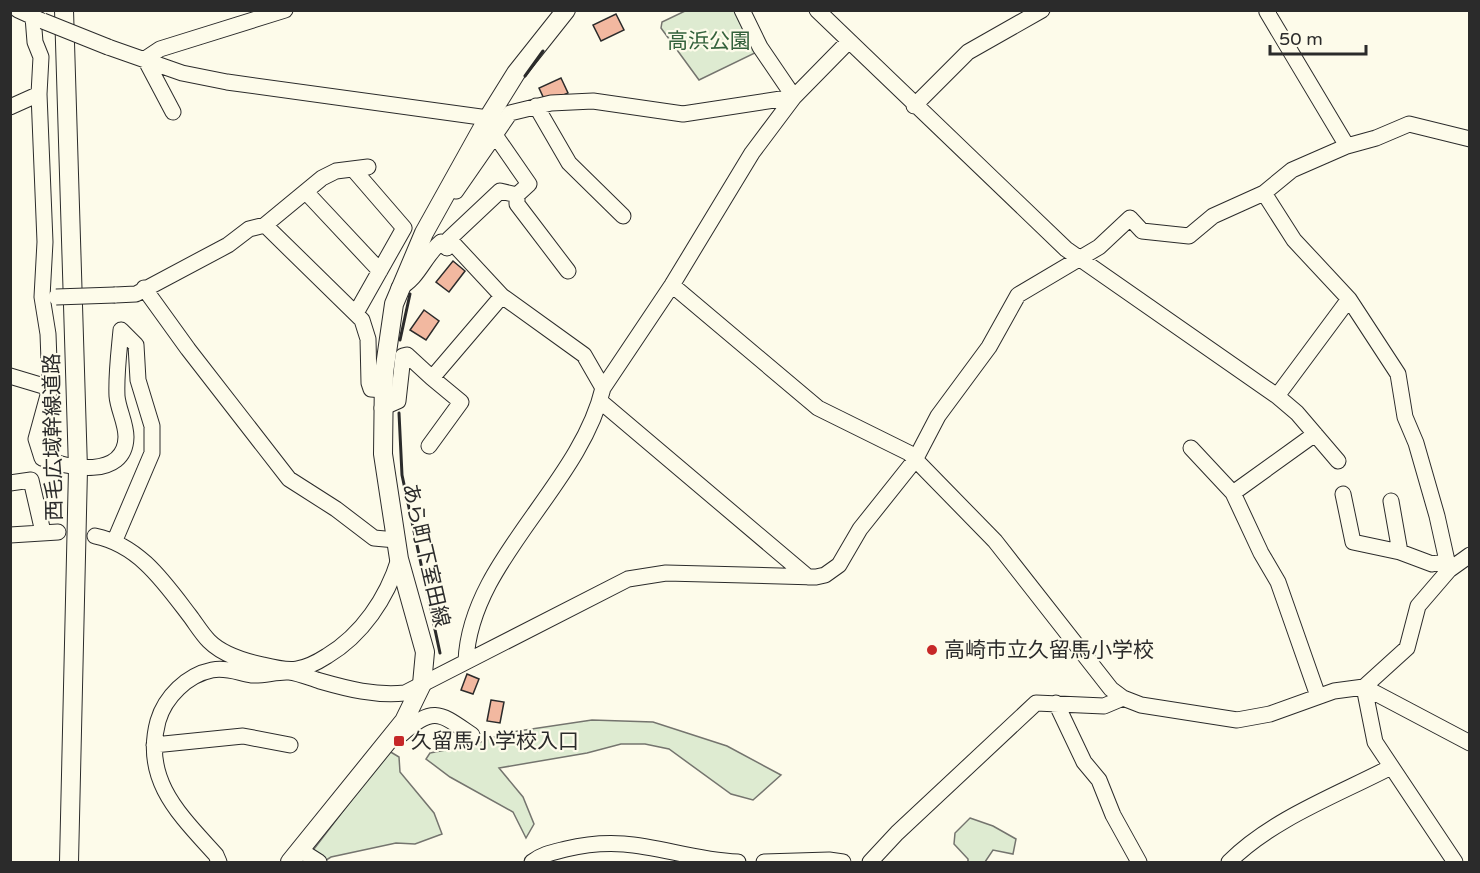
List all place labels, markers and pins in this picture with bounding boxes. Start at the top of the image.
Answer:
place label: 高崎市立久留馬小学校 [944,638,1154,663]
marker: 高崎市立久留馬小学校 [925,643,939,657]
place label: 久留馬小学校入口 [411,729,579,754]
marker: 久留馬小学校入口 [392,734,406,748]

